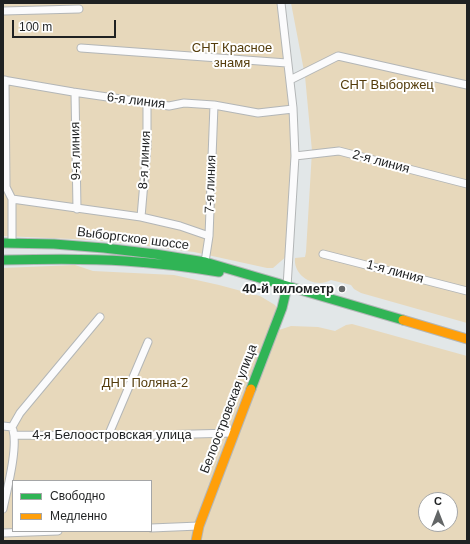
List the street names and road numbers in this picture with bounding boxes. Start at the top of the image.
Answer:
street label: 6-я линия [106,90,166,112]
street label: 9-я линия [68,122,84,180]
street label: 8-я линия [136,130,154,190]
street label: 2-я линия [351,147,411,177]
street label: 7-я линия [202,154,220,214]
street label: Выборгское шоссе [76,224,190,254]
street label: 1-я линия [365,257,425,287]
street label: Белоостровская улица [197,342,261,476]
street label: 4-я Белоостровская улица [32,427,192,443]

